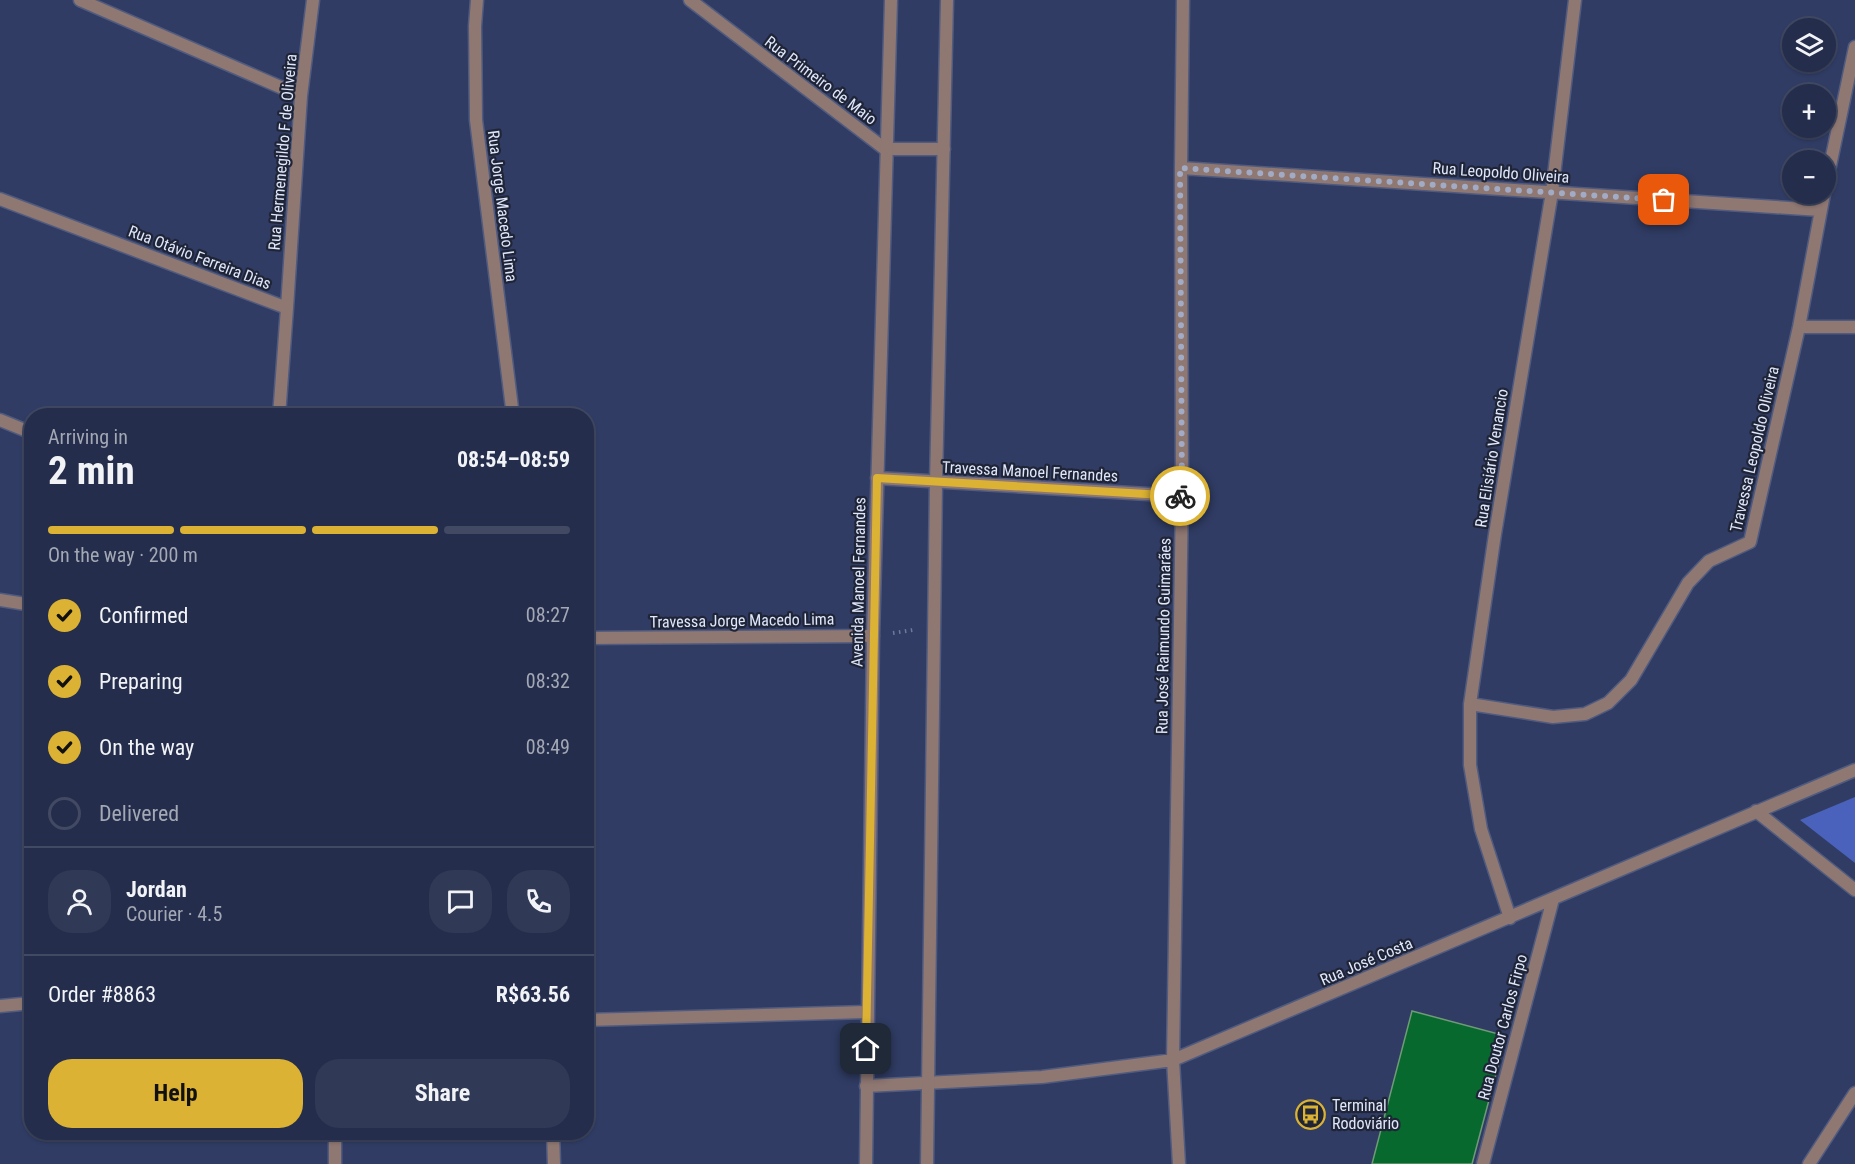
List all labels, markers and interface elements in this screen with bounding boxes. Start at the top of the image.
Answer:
map controls [1782,18,1836,204]
button: layers [1782,18,1836,72]
street label: Rua Primeiro de Maio [761,32,880,129]
street label: Rua Hermenegildo F de Oliveira [264,53,301,251]
button: + [1782,84,1836,138]
street label: Rua Jorge Macedo Lima [484,129,521,283]
button: − [1782,150,1836,204]
street label: Rua Leopoldo Oliveira [1432,158,1570,187]
pin [1638,174,1689,225]
icon: bag [1647,183,1680,216]
street label: Rua Otávio Ferreira Dias [126,222,274,293]
street label: Travessa Leopoldo Oliveira [1726,364,1783,534]
street label: Rua Elisiário Venancio [1471,387,1512,529]
text: Arriving in [48,425,128,449]
text: 08:54–08:59 [457,447,570,472]
text: 2 min [48,448,135,494]
street label: Travessa Manoel Fernandes [941,457,1118,486]
courier [1150,466,1210,526]
icon: bike [1164,480,1197,513]
street label: Avenida Manoel Fernandes [848,497,869,667]
street label: Rua José Raimundo Guimarães [1152,538,1175,734]
text: On the way · 200 m [48,543,198,567]
icon: check [48,599,81,632]
text: Confirmed [99,603,188,628]
text: 08:27 [526,603,570,627]
street label: Travessa Jorge Macedo Lima [649,609,835,632]
icon: check [48,665,81,698]
text: Preparing [99,669,183,694]
text: 08:32 [526,669,570,693]
icon: check [48,731,81,764]
text: On the way [99,735,194,760]
text: 08:49 [526,735,570,759]
text: Delivered [99,801,179,826]
button: person [48,870,111,933]
button: chat [429,870,492,933]
button: phone [507,870,570,933]
text: Jordan [126,877,187,902]
text: Courier · 4.5 [126,902,222,926]
street label: Rua José Costa [1317,933,1415,989]
street label: Rua Doutor Carlos Firpo [1474,952,1531,1102]
text: Order #8863 [48,982,156,1007]
text: R$63.56 [496,982,570,1007]
pin [840,1023,891,1074]
icon: home [849,1032,882,1065]
button: Help [48,1059,303,1128]
button: Share [315,1059,570,1128]
place label: Terminal Rodoviário [1332,1096,1399,1133]
bus stop icon: Terminal Rodoviário [1295,1098,1327,1130]

